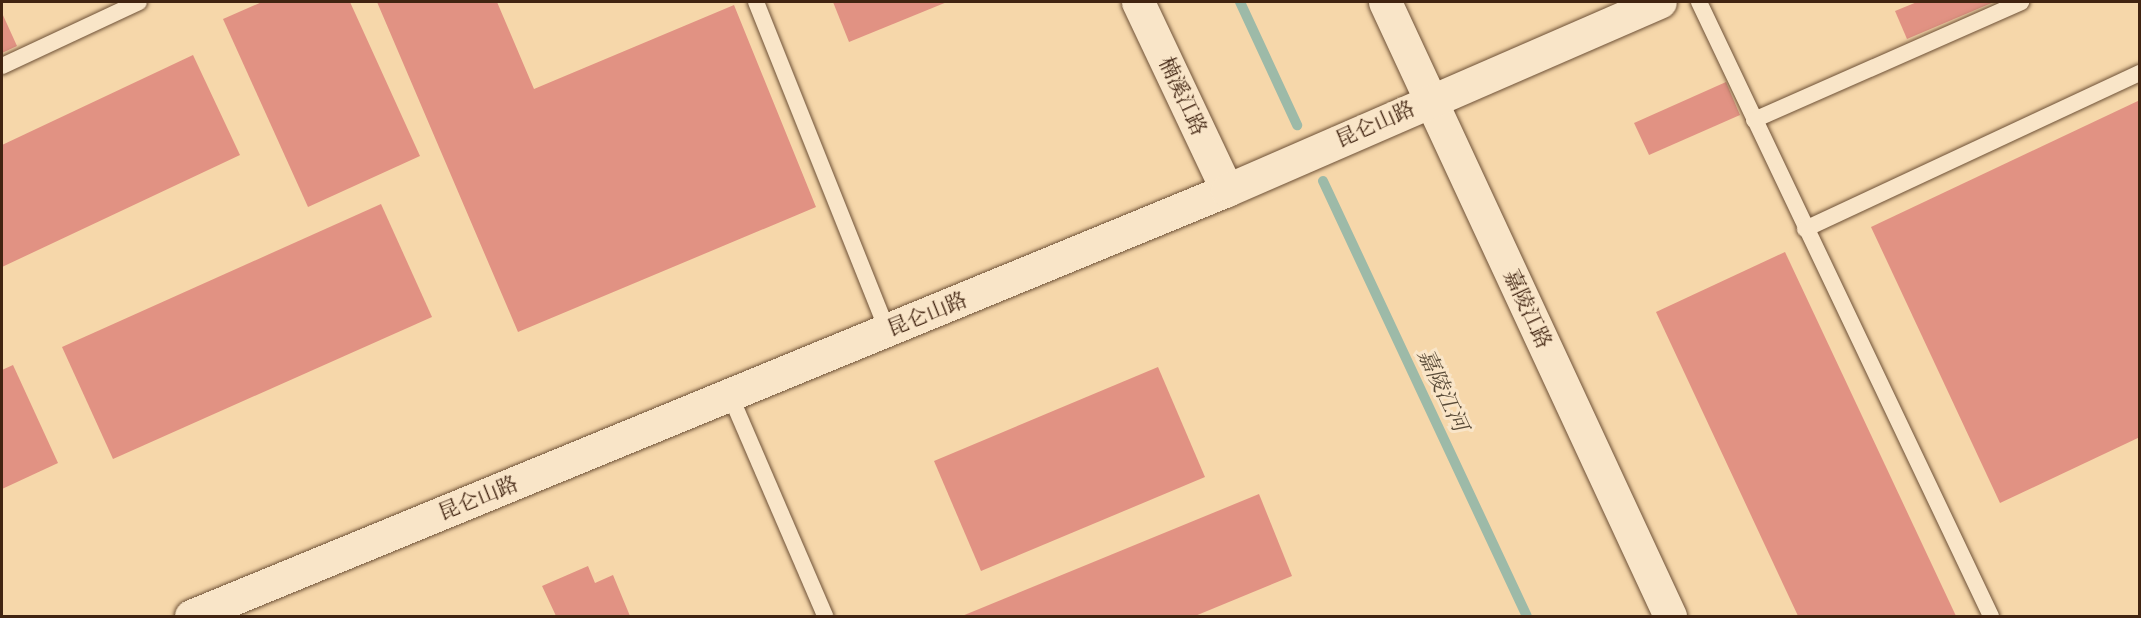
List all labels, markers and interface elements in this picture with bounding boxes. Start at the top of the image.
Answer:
street label: 楠溪江路 [1154,53,1212,139]
street label: 昆仑山路 [1332,95,1418,153]
street label: 嘉陵江路 [1499,266,1557,352]
street label: 昆仑山路 [883,287,971,341]
water label: 嘉陵江河 [1412,345,1474,435]
street label: 昆仑山路 [434,471,522,525]

